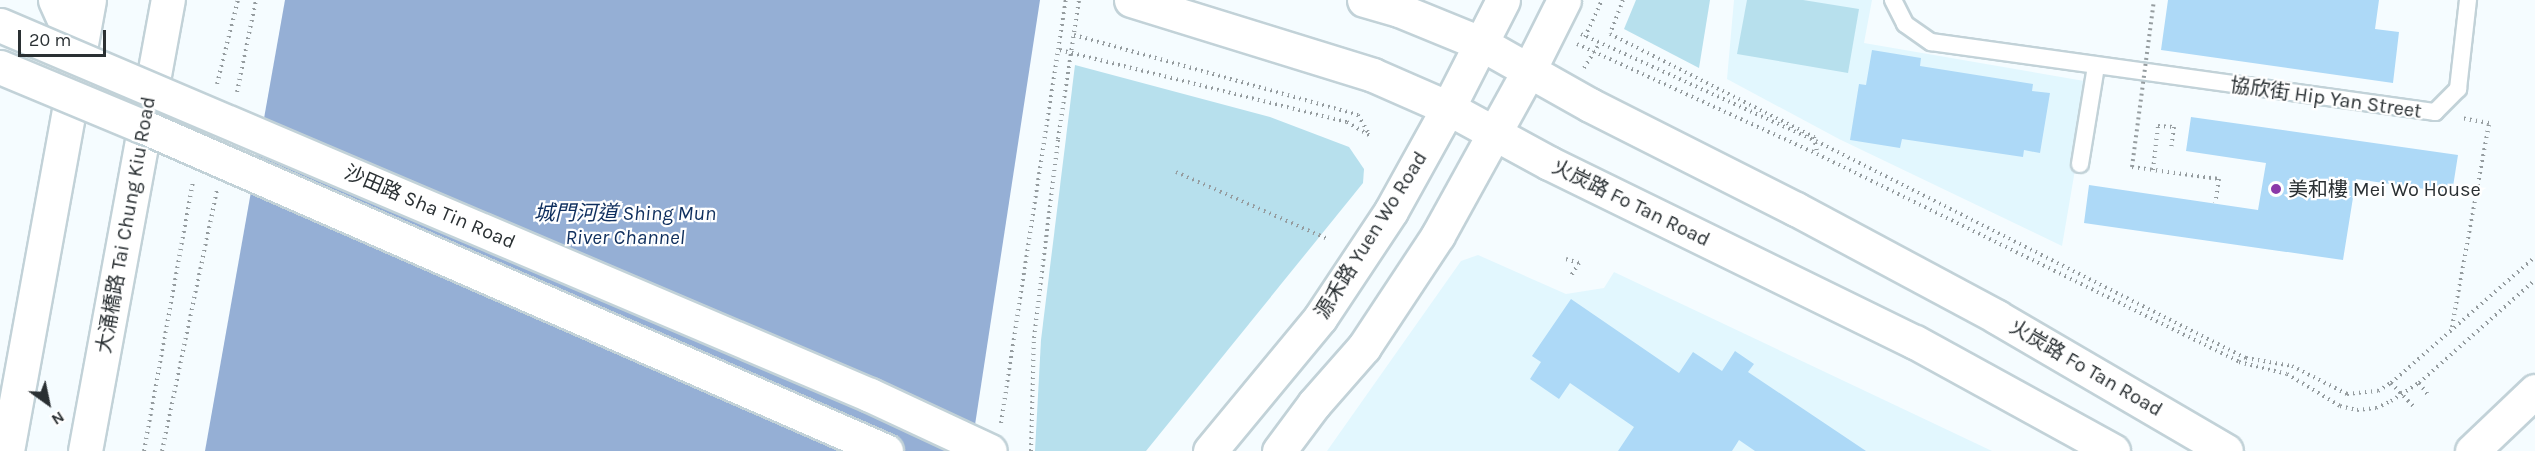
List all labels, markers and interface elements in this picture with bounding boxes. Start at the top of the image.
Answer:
scale bar [21,18,110,56]
text: 20 m [29,29,71,51]
street label: 協欣街 Hip Yan Street [2229,73,2423,123]
street label: 大涌橋路 Tai Chung Kiu Road [92,95,160,355]
street label: 源禾路 Yuen Wo Road [1310,147,1432,323]
street label: 火炭路 Fo Tan Road [1548,154,1714,252]
street label: 沙田路 Sha Tin Road [341,160,519,254]
place label: 美和樓 Mei Wo House [2288,177,2481,201]
marker: 美和樓 Mei Wo House [2269,182,2283,196]
water label: 城門河道 Shing Mun River Channel [534,200,716,250]
street label: 火炭路 Fo Tan Road [2005,314,2167,422]
north arrow [18,373,78,433]
text: N [48,407,68,430]

